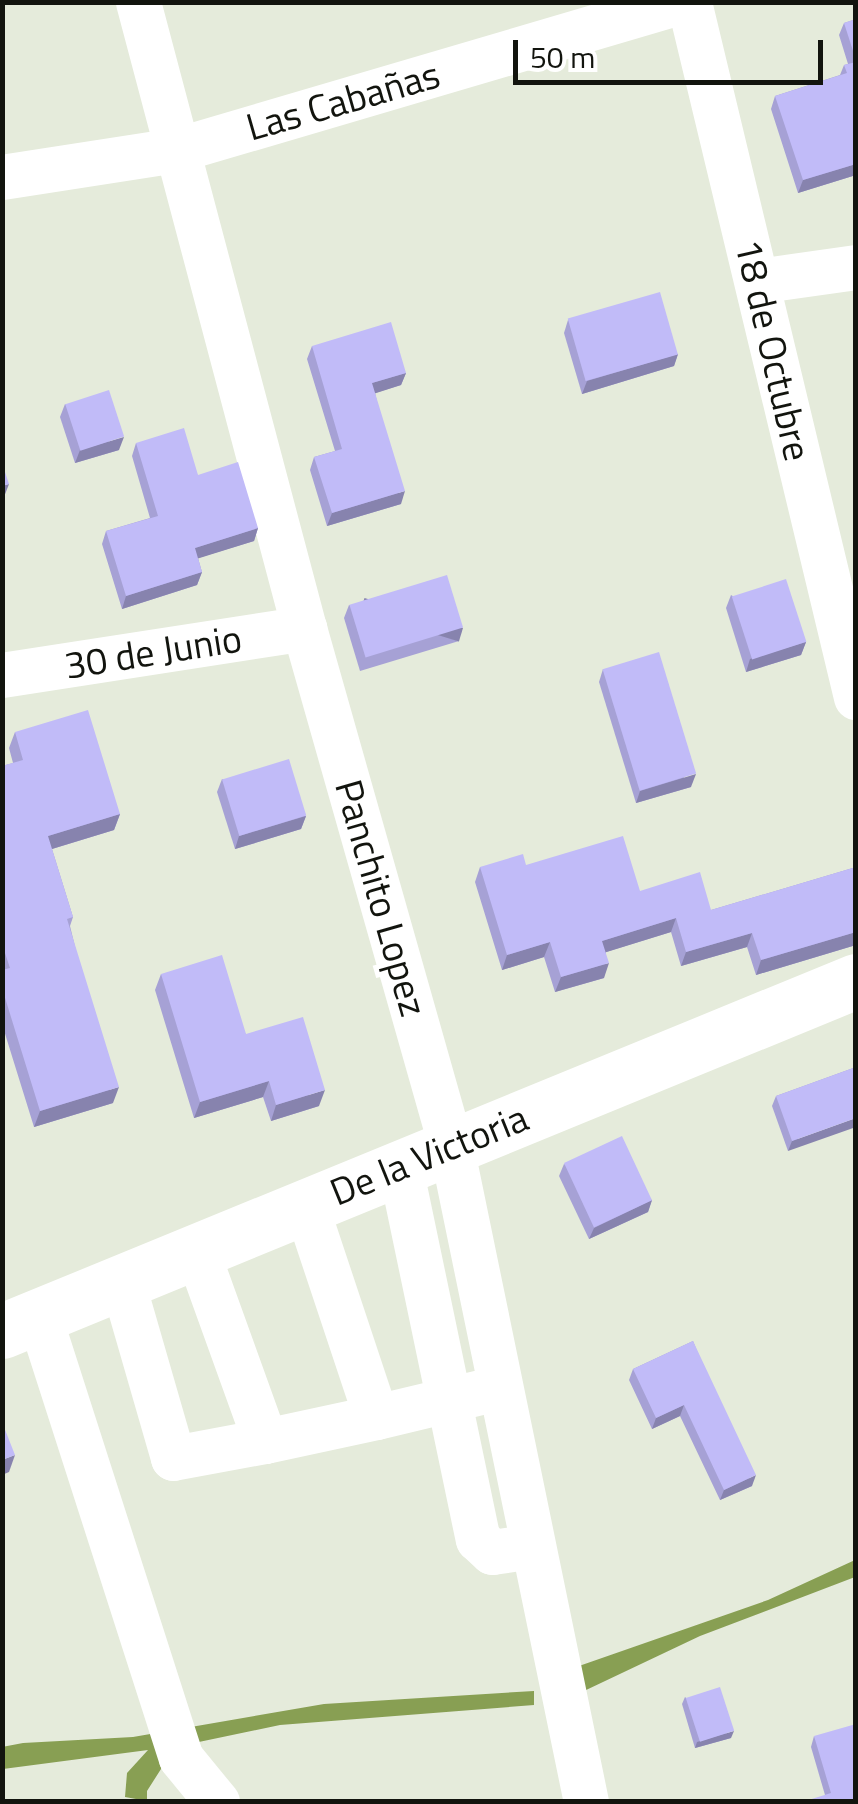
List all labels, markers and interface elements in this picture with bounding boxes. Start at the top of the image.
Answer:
scale bar [518,20,828,82]
text: 50 m [530,34,595,80]
street label: Las Cabañas [241,52,445,150]
street label: 18 de Octubre [725,235,821,465]
street label: 30 de Junio [61,616,245,688]
street label: Panchito Lopez [326,775,436,1021]
street label: De la Victoria [323,1095,535,1215]

